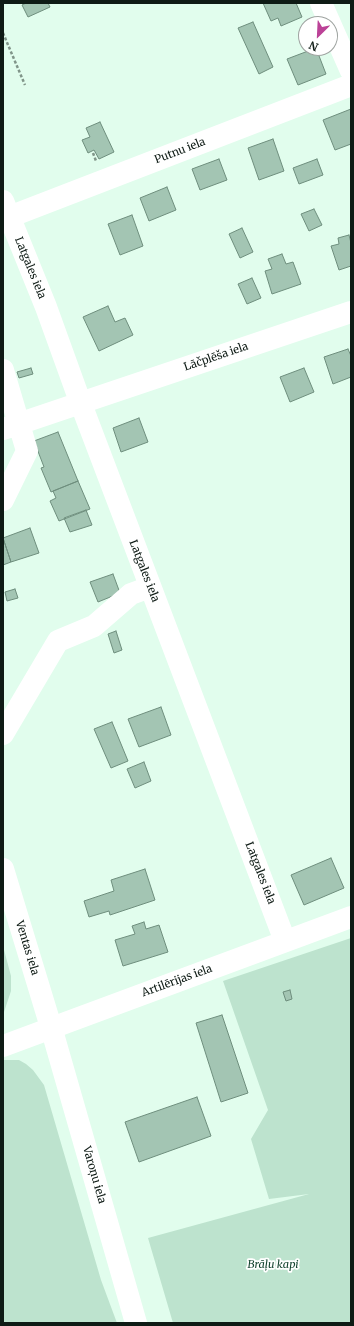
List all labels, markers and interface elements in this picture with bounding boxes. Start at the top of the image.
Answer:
north arrow [298,16,338,56]
text: N [307,38,320,54]
street label: Putnu iela [153,135,207,167]
street label: Latgales iela [12,235,48,301]
street label: Lāčplēša iela [182,340,250,374]
street label: Latgales iela [126,538,162,604]
street label: Latgales iela [242,840,278,906]
street label: Ventas iela [12,919,42,977]
street label: Artilērijas iela [140,962,214,1000]
street label: Varoņu iela [80,1145,108,1205]
park label: Brāļu kapi [247,1258,299,1272]

